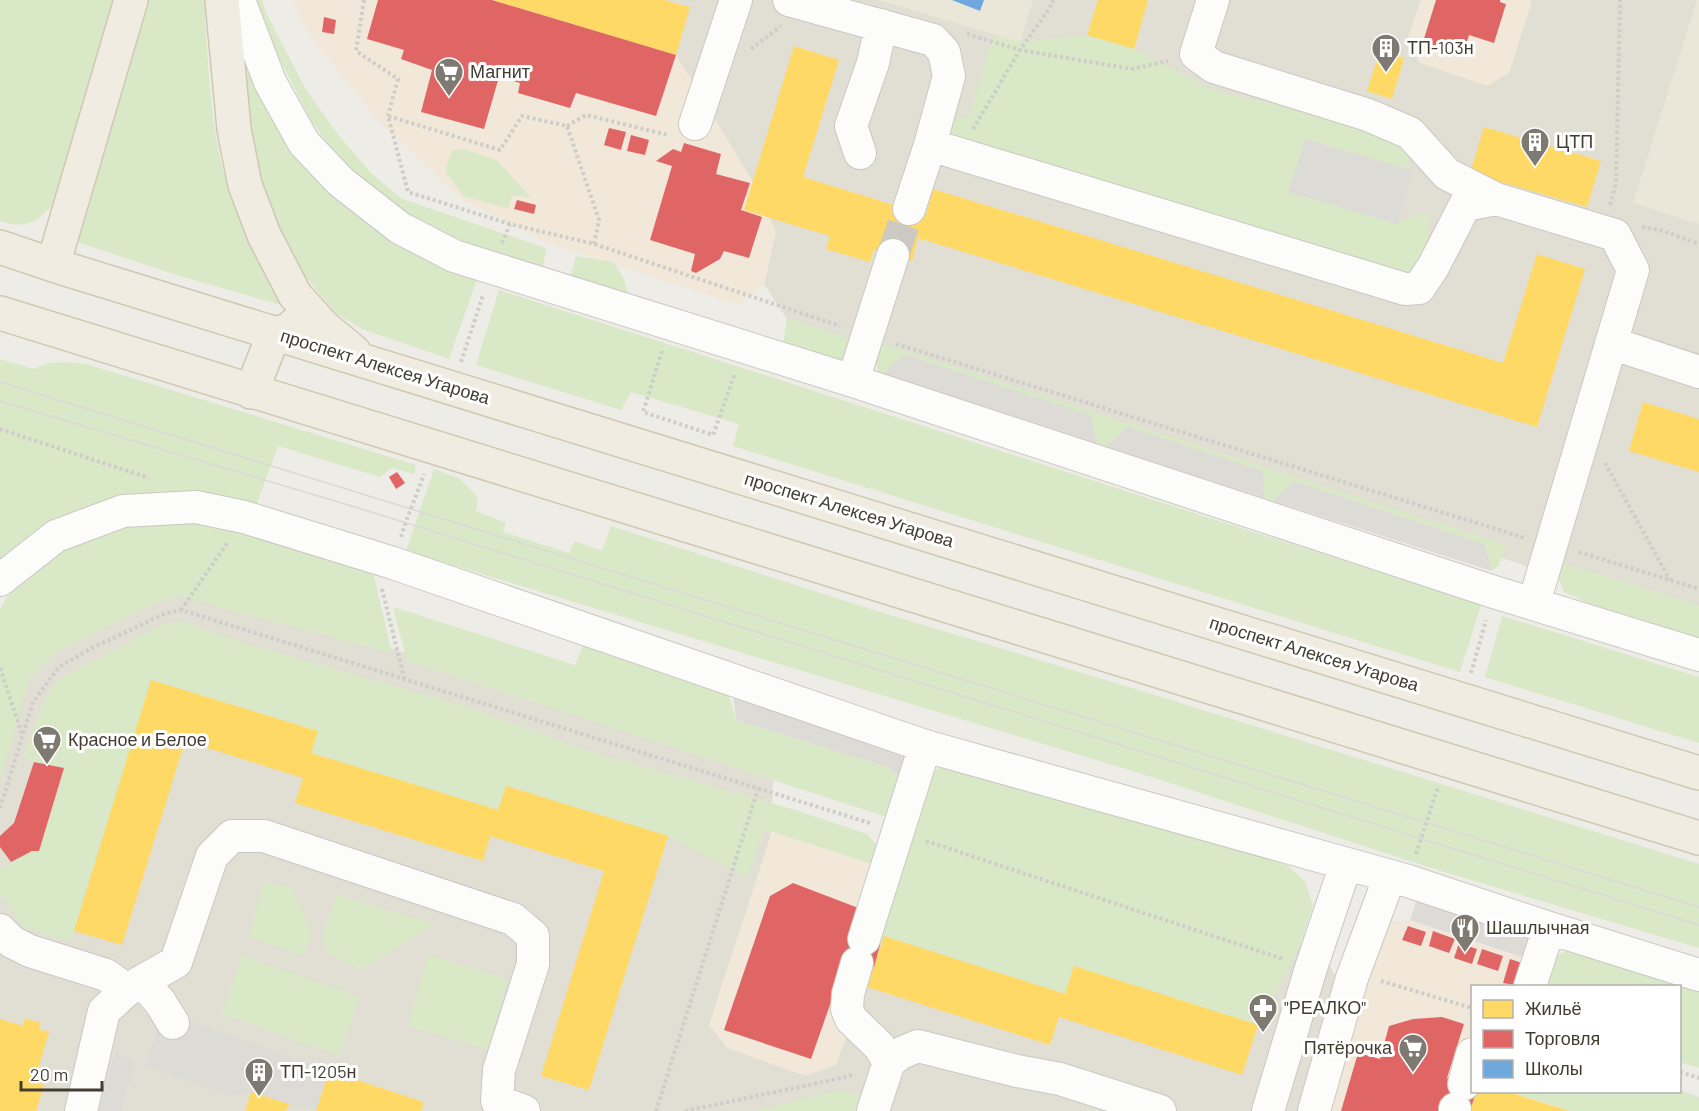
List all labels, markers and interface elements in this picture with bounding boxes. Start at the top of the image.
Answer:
building icon: ТП-103н [1370,32,1402,74]
place label: ТП-103н [1407,36,1474,58]
supermarket icon: Магнит [433,56,465,98]
place label: Магнит [470,60,530,82]
building icon: ЦТП [1519,126,1551,168]
place label: ЦТП [1556,130,1593,152]
street label: проспект Алексея Угарова [278,324,493,409]
street label: проспект Алексея Угарова [742,467,957,552]
street label: проспект Алексея Угарова [1207,611,1422,696]
supermarket icon: Красное и Белое [31,724,63,766]
place label: Красное и Белое [68,728,207,750]
restaurant icon: Шашлычная [1449,912,1481,954]
place label: Шашлычная [1486,916,1589,938]
legend [1471,985,1681,1093]
pharmacy icon: "РЕАЛКО" [1247,992,1279,1034]
place label: "РЕАЛКО" [1284,996,1366,1018]
text: Жильё [1525,997,1582,1019]
text: Торговля [1525,1027,1600,1049]
supermarket icon: Пятёрочка [1397,1032,1429,1074]
place label: Пятёрочка [1304,1036,1393,1058]
scale bar [21,1054,102,1092]
building icon: ТП-1205н [243,1056,275,1098]
text: Школы [1525,1057,1583,1079]
place label: ТП-1205н [280,1060,356,1082]
text: 20 m [30,1063,68,1085]

